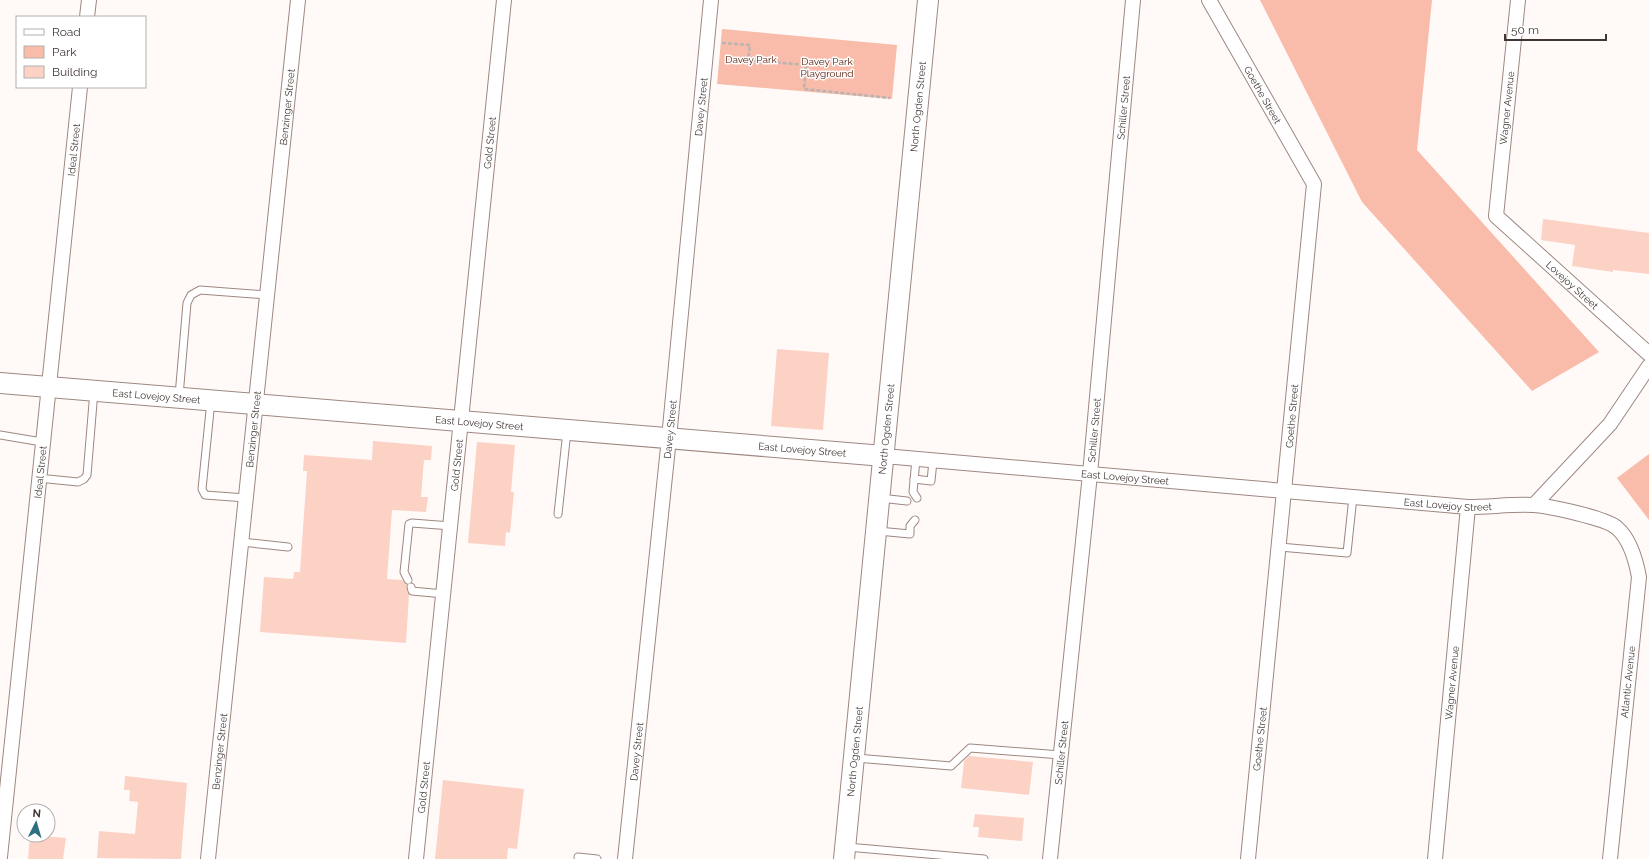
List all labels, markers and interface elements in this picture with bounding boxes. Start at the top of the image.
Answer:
legend [16,16,146,88]
scale bar [1505,16,1606,42]
text: 50 m [1511,23,1539,37]
text: Road [52,25,81,39]
text: Park [52,45,77,59]
park label: Davey Park [725,54,777,65]
park label: Davey Park Playground [801,56,853,79]
street label: North Ogden Street [908,60,928,152]
street label: Goethe Street [1242,64,1284,126]
text: Building [52,65,98,79]
street label: Benzinger Street [277,68,296,146]
street label: Wagner Avenue [1498,71,1516,145]
street label: Schiller Street [1115,74,1132,140]
street label: Davey Street [692,76,709,137]
street label: Gold Street [481,115,498,169]
street label: Ideal Street [65,122,82,177]
street label: Lovejoy Street [1544,259,1601,312]
street label: North Ogden Street [876,383,896,475]
street label: Goethe Street [1284,383,1300,448]
street label: East Lovejoy Street [112,387,202,405]
street label: Benzinger Street [244,390,263,468]
street label: Schiller Street [1086,397,1102,463]
street label: Davey Street [661,399,678,459]
street label: East Lovejoy Street [435,413,524,432]
street label: Gold Street [448,438,465,492]
street label: East Lovejoy Street [758,440,847,458]
street label: Ideal Street [32,445,48,499]
street label: East Lovejoy Street [1081,468,1170,486]
street label: East Lovejoy Street [1403,496,1493,513]
street label: Wagner Avenue [1443,645,1460,720]
street label: Atlantic Avenue [1619,645,1637,718]
street label: North Ogden Street [845,705,864,797]
street label: Goethe Street [1251,706,1269,772]
street label: Benzinger Street [210,712,229,790]
street label: Schiller Street [1052,719,1070,785]
street label: Davey Street [628,721,645,781]
street label: Gold Street [415,760,432,814]
north arrow [16,803,56,843]
text: N [32,807,42,820]

